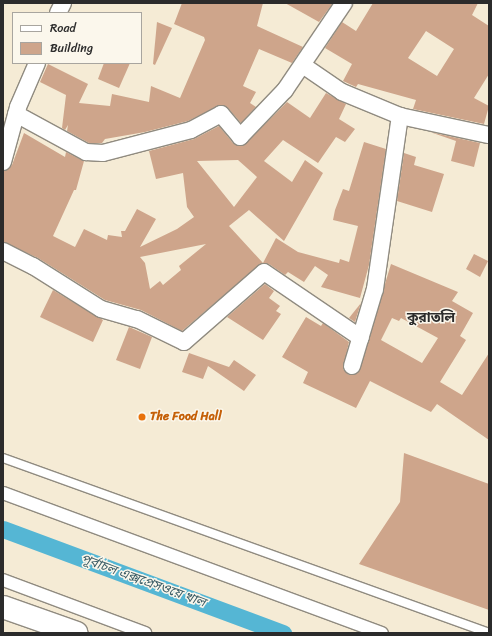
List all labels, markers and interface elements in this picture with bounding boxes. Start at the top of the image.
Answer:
legend [12,12,142,64]
text: Road [50,17,76,39]
text: Building [50,37,93,59]
district label: কুরাতলি [407,310,455,326]
place label: The Food Hall [150,410,222,424]
marker: The Food Hall [137,412,147,422]
water label: পূর্বাচল এক্সপ্রেসওয়ে খাল [79,551,207,611]

